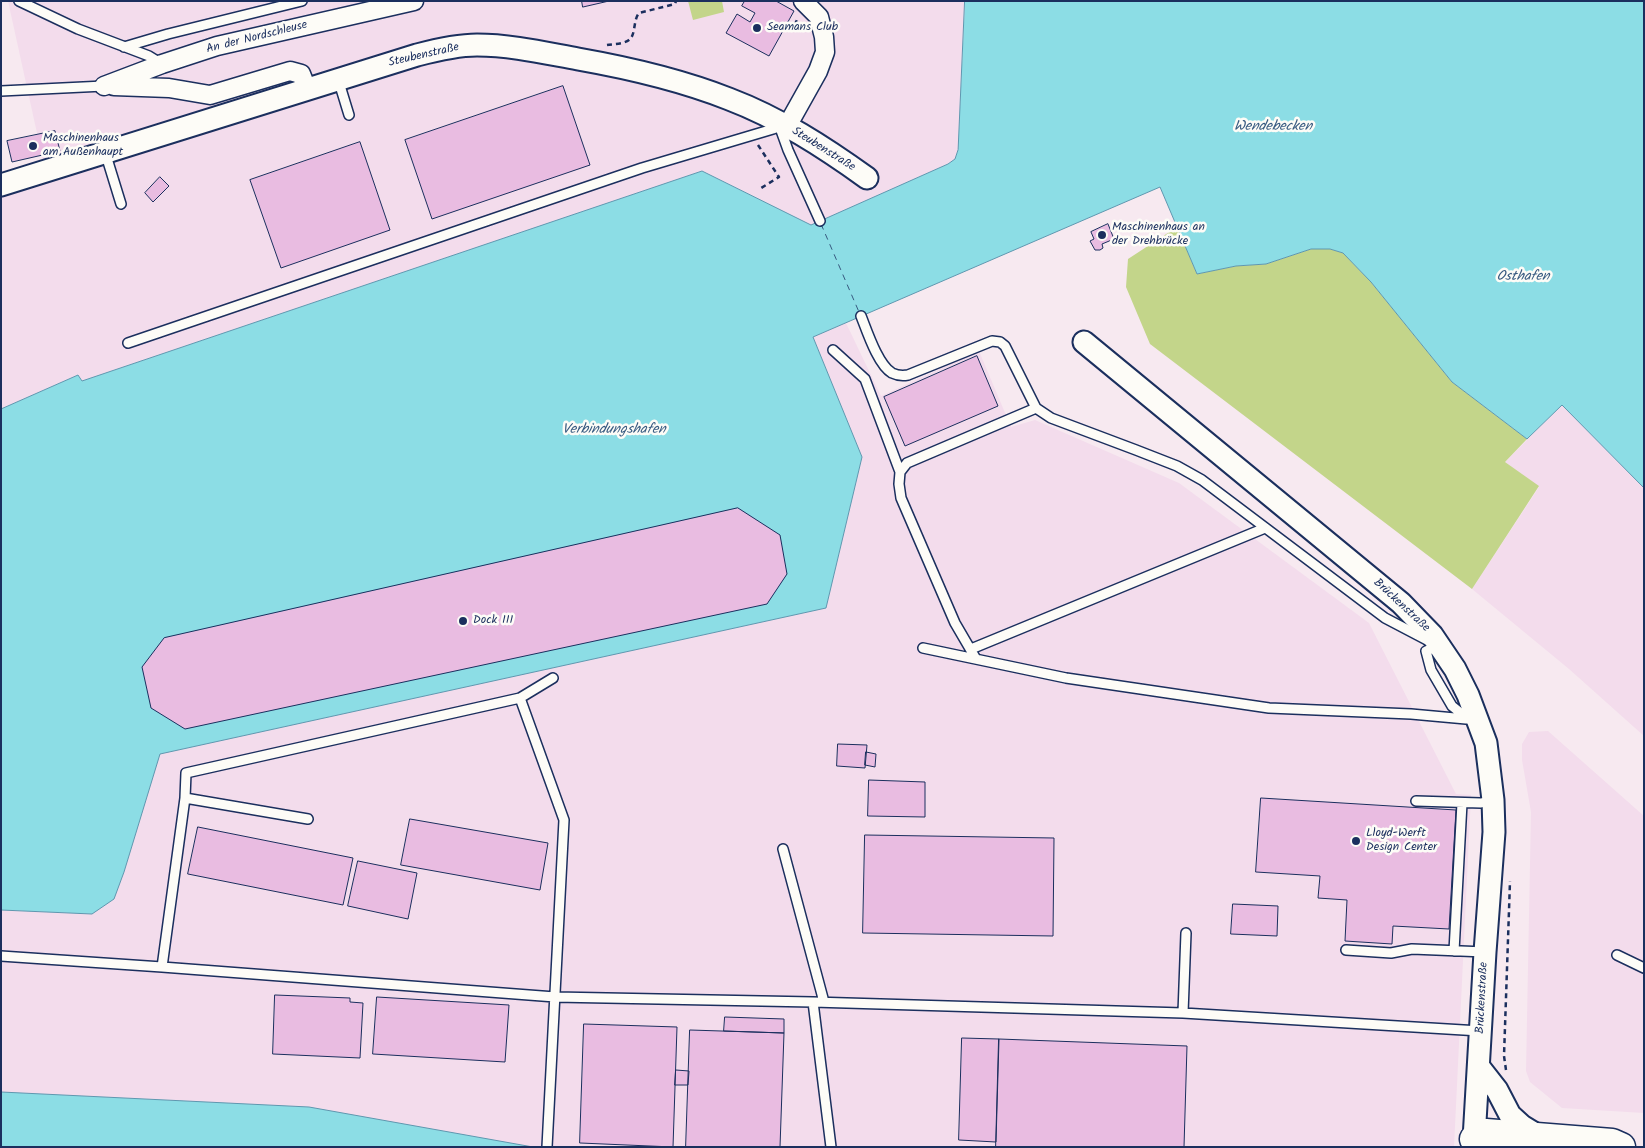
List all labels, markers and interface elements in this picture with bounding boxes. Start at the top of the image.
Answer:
street label: An der Nordschleuse [205,18,309,58]
place label: Seamans Club [767,21,838,35]
marker: Seamans Club [751,22,763,34]
street label: Steubenstraße [387,41,461,71]
water label: Wendebecken [1234,120,1312,136]
street label: Steubenstraße [789,125,857,175]
place label: Maschinenhaus am Außenhaupt [43,132,123,160]
marker: Maschinenhaus am Außenhaupt [27,140,39,152]
place label: Maschinenhaus an der Drehbrücke [1112,221,1205,249]
marker: Maschinenhaus an der Drehbrücke [1096,229,1108,241]
water label: Osthafen [1496,270,1550,286]
water label: Verbindungshafen [562,423,666,439]
street label: Brückenstraße [1370,576,1432,636]
place label: Dock III [473,614,513,628]
marker: Dock III [457,615,469,627]
place label: Lloyd-Werft Design Center [1366,827,1437,855]
marker: Lloyd-Werft Design Center [1350,835,1362,847]
street label: Brückenstraße [1474,962,1492,1034]

